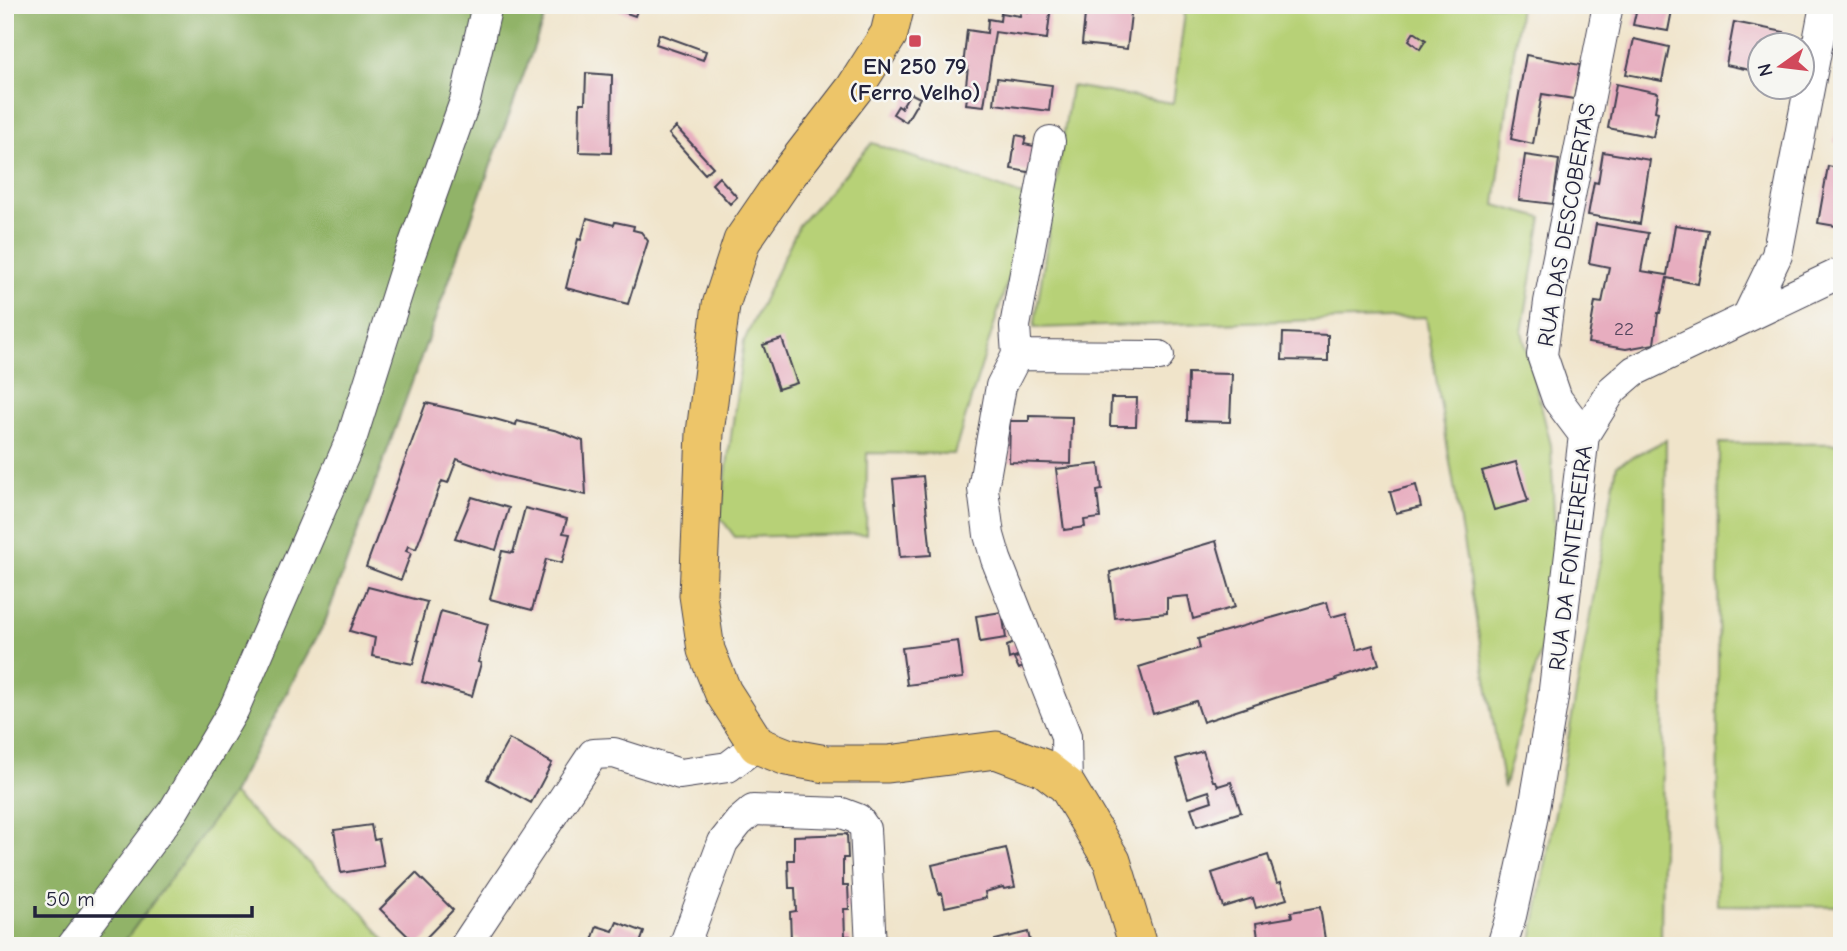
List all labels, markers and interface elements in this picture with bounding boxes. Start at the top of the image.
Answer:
north arrow [1745,32,1815,102]
marker: EN 250 79 (Ferro Velho) [907,33,923,49]
place label: EN 250 79 (Ferro Velho) [849,53,981,106]
text: N [1753,61,1778,79]
street label: RUA DAS DESCOBERTAS [1532,101,1601,349]
house number: 22 [1614,318,1634,340]
street label: RUA DA FONTEIREIRA [1543,444,1598,672]
scale bar [35,874,252,918]
text: 50 m [46,887,95,911]

